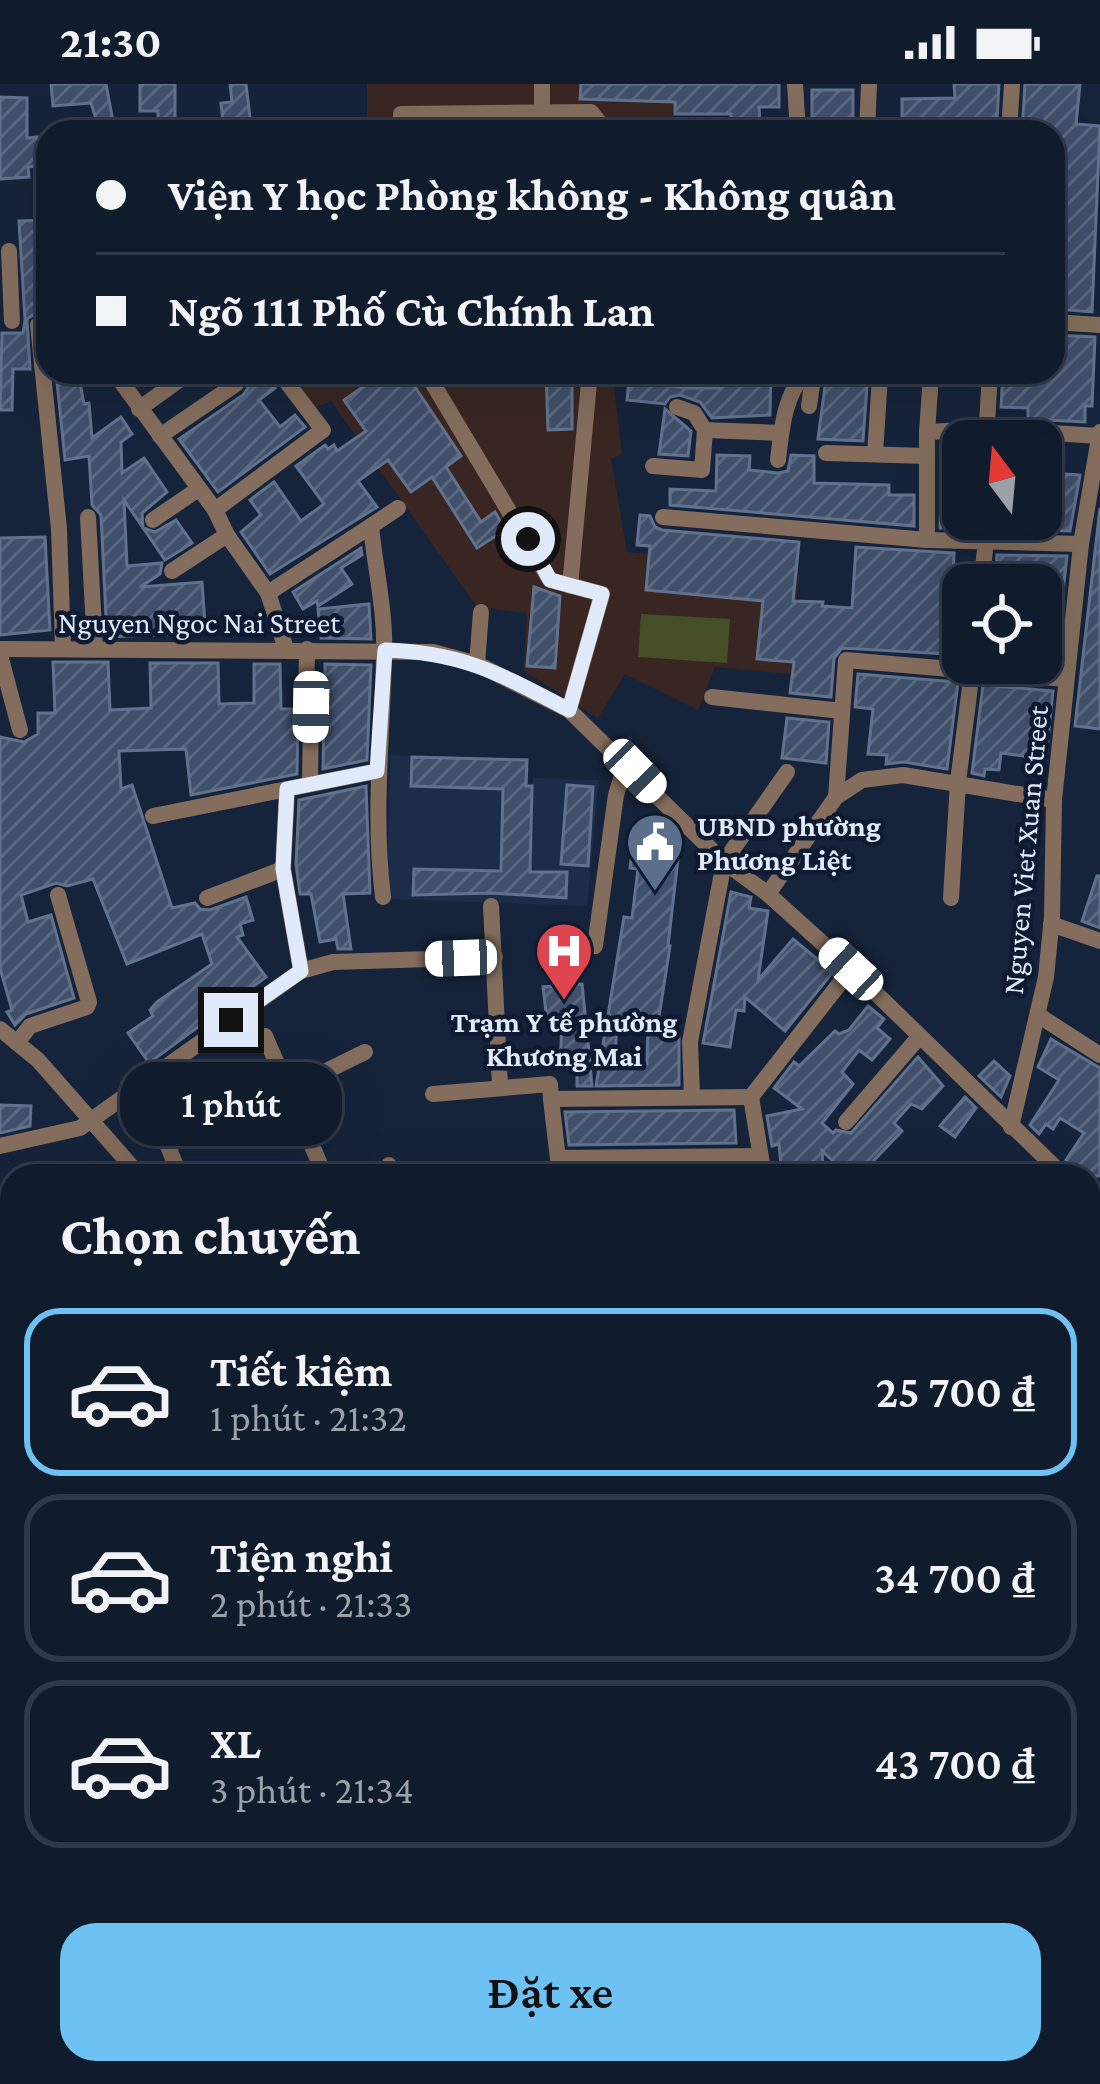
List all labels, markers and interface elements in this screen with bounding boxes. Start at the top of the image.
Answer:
text: 21:30 [60,17,162,67]
text: Viện Y học Phòng không - Không quân [168,170,896,220]
text: Ngõ 111 Phố Cù Chính Lan [168,286,654,336]
north arrow [942,420,1062,540]
map controls [942,420,1062,684]
route start [501,512,555,566]
button: locate [942,564,1062,684]
street label: Nguyen Ngoc Nai Street [58,606,341,640]
car [292,671,330,743]
street label: Nguyen Viet Xuan Street [996,703,1055,996]
car [597,733,673,809]
place label: UBND phường Phương Liệt [697,809,881,876]
public building icon: UBND phường Phương Liệt [624,811,686,893]
hospital icon: Trạm Y tế phường Khương Mai [533,920,595,1002]
car [812,931,890,1007]
car [424,939,498,977]
route end [204,993,258,1047]
place label: Trạm Y tế phường Khương Mai [450,1005,678,1072]
callout: 1 phút [120,1062,342,1146]
text: 1 phút [181,1082,281,1125]
text: Chọn chuyến [60,1206,360,1266]
icon: car [66,1338,174,1446]
text: Tiết kiệm [210,1346,392,1396]
text: 25 700 ₫ [876,1367,1035,1417]
text: 1 phút · 21:32 [210,1396,407,1439]
icon: car [66,1524,174,1632]
text: Tiện nghi [210,1532,393,1582]
text: 34 700 ₫ [874,1553,1035,1603]
text: 2 phút · 21:33 [210,1582,412,1625]
icon: car [66,1710,174,1818]
text: XL [210,1718,261,1768]
text: 43 700 ₫ [875,1739,1035,1789]
text: 3 phút · 21:34 [210,1768,414,1811]
button: Đặt xe [60,1923,1041,2061]

